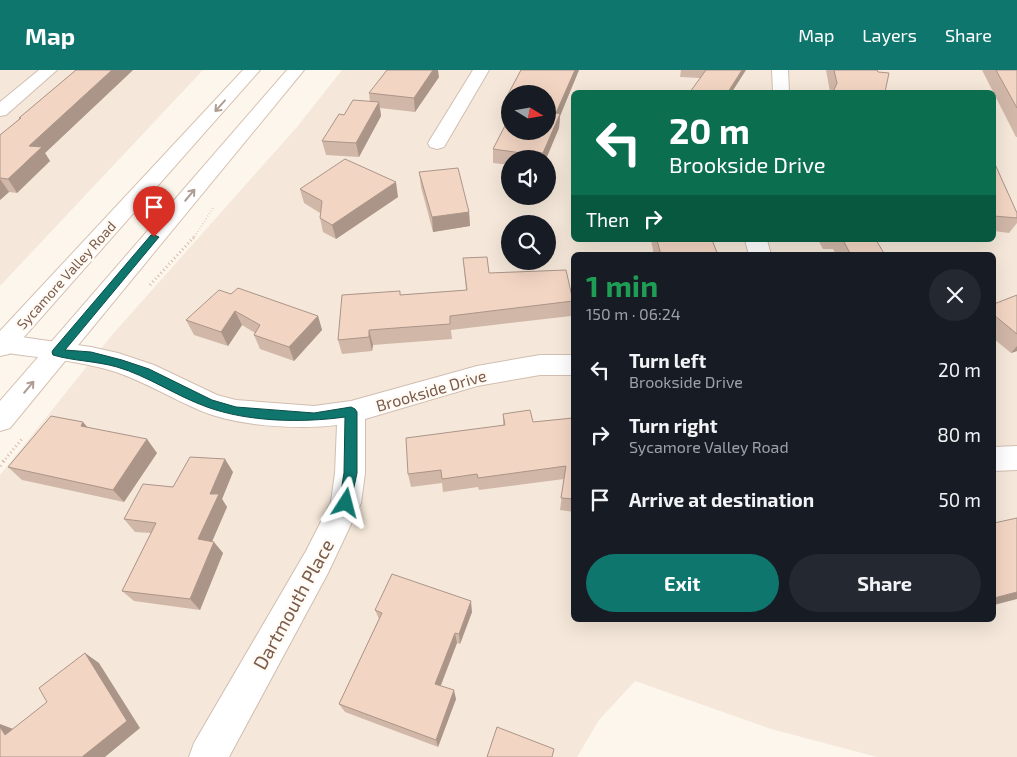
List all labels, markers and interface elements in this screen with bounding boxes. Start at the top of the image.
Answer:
text: Map [25,21,75,50]
text: Map [798,24,834,46]
text: Layers [862,24,917,46]
text: Share [945,24,992,46]
north arrow [501,85,556,140]
map controls [501,85,556,270]
one-way arrow [214,100,226,113]
text: 20 m [669,109,750,151]
icon: left [586,110,651,175]
button: sound [501,150,556,205]
text: Brookside Drive [669,151,826,177]
pin [133,186,175,237]
one-way arrow [185,189,196,202]
icon: arrive [140,193,168,221]
icon: right [639,205,667,233]
text: Then [586,208,629,231]
button: search [501,215,556,270]
street label: Sycamore Valley Road [13,217,119,333]
text: 1 min [586,267,658,303]
button: close [929,269,981,321]
text: 150 m · 06:24 [586,304,681,323]
text: Turn left [629,349,706,372]
icon: left [586,356,614,384]
text: 20 m [938,358,981,381]
street label: Brookside Drive [374,365,488,415]
text: Brookside Drive [629,372,743,391]
one-way arrow [23,380,34,393]
text: Turn right [629,414,717,437]
icon: right [586,421,614,449]
text: 80 m [937,423,981,446]
text: Sycamore Valley Road [629,437,789,456]
position arrow [319,476,371,528]
icon: arrive [586,486,614,514]
text: Arrive at destination [629,488,814,511]
text: 50 m [938,488,981,511]
street label: Dartmouth Place [248,535,338,673]
button: Exit [586,554,779,612]
button: Share [789,554,981,612]

